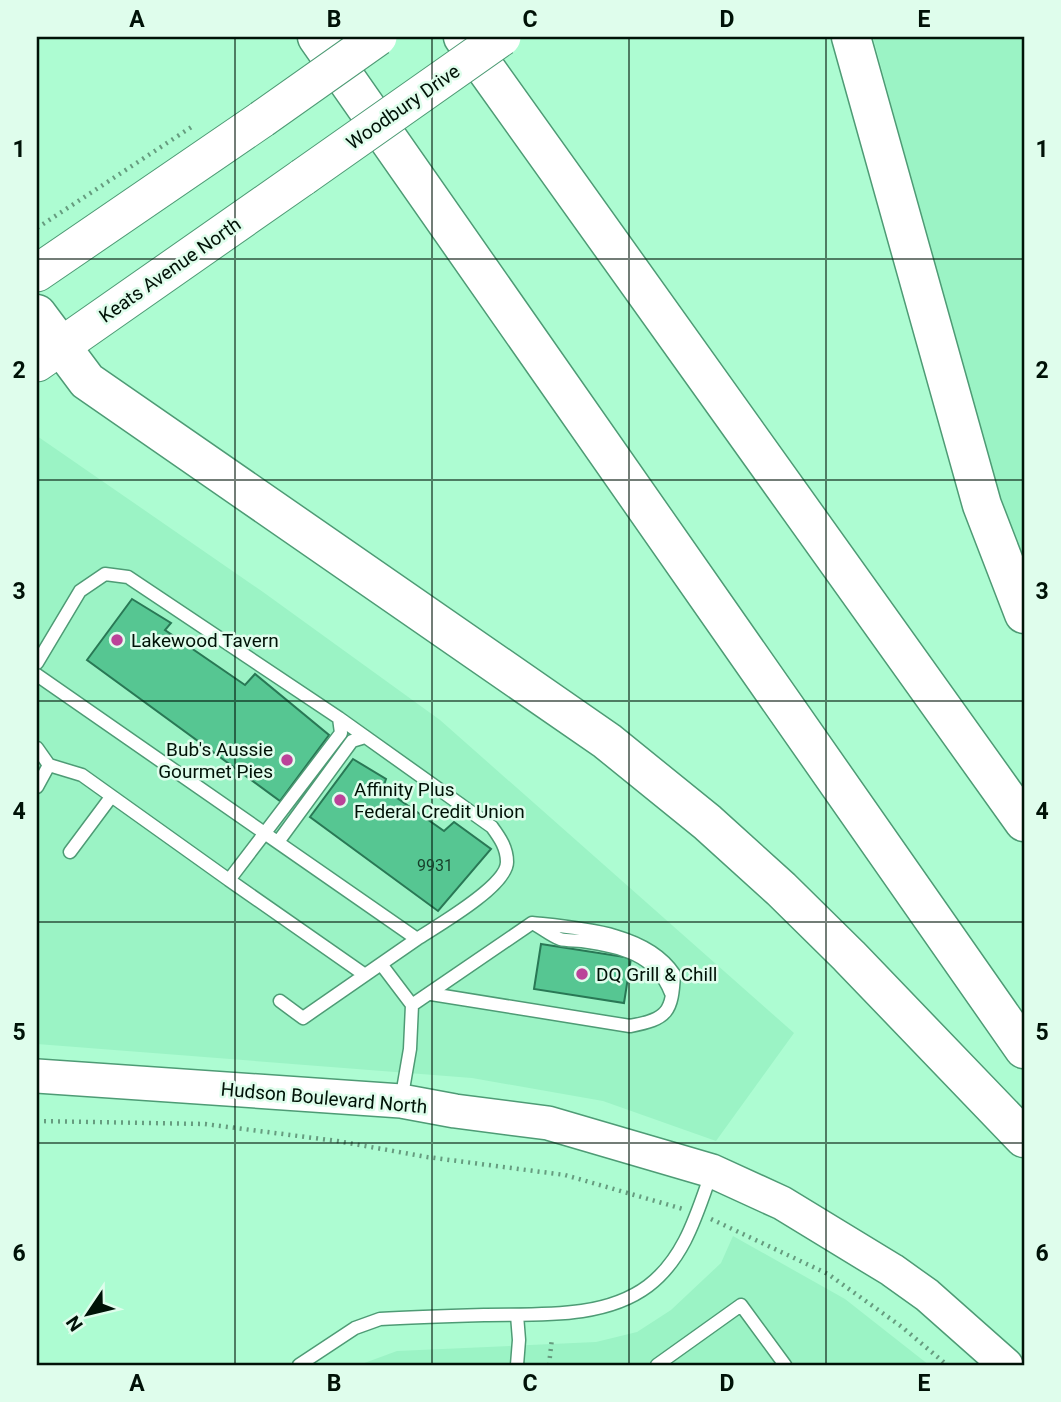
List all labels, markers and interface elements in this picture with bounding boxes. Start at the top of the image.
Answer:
text: A [129,6,145,33]
text: B [327,6,341,33]
text: C [522,6,538,33]
text: D [720,6,734,33]
text: E [918,6,931,33]
street label: Woodbury Drive [342,59,464,155]
text: 1 [12,136,26,163]
text: 1 [1035,136,1049,163]
street label: Keats Avenue North [95,212,245,328]
text: 2 [12,357,26,384]
text: 2 [1035,357,1049,384]
text: 3 [12,578,26,605]
text: 3 [1035,578,1049,605]
place label: Lakewood Tavern [131,629,279,652]
marker: Lakewood Tavern [109,632,125,648]
place label: Bub's Aussie Gourmet Pies [158,738,273,783]
marker: Bub's Aussie Gourmet Pies [279,752,295,768]
place label: Affinity Plus Federal Credit Union [354,778,525,823]
marker: Affinity Plus Federal Credit Union [332,792,348,808]
text: 4 [12,798,26,825]
text: 4 [1035,798,1049,825]
house number: 9931 [417,856,453,875]
place label: DQ Grill & Chill [596,963,717,986]
marker: DQ Grill & Chill [574,966,590,982]
text: 5 [12,1019,26,1046]
text: 5 [1035,1019,1049,1046]
street label: Hudson Boulevard North [220,1078,428,1118]
text: 6 [12,1240,26,1267]
text: 6 [1035,1240,1049,1267]
north arrow [52,1280,122,1350]
text: N [61,1311,88,1336]
text: A [129,1370,145,1397]
text: B [327,1370,341,1397]
text: C [522,1370,538,1397]
text: D [720,1370,734,1397]
text: E [918,1370,931,1397]

